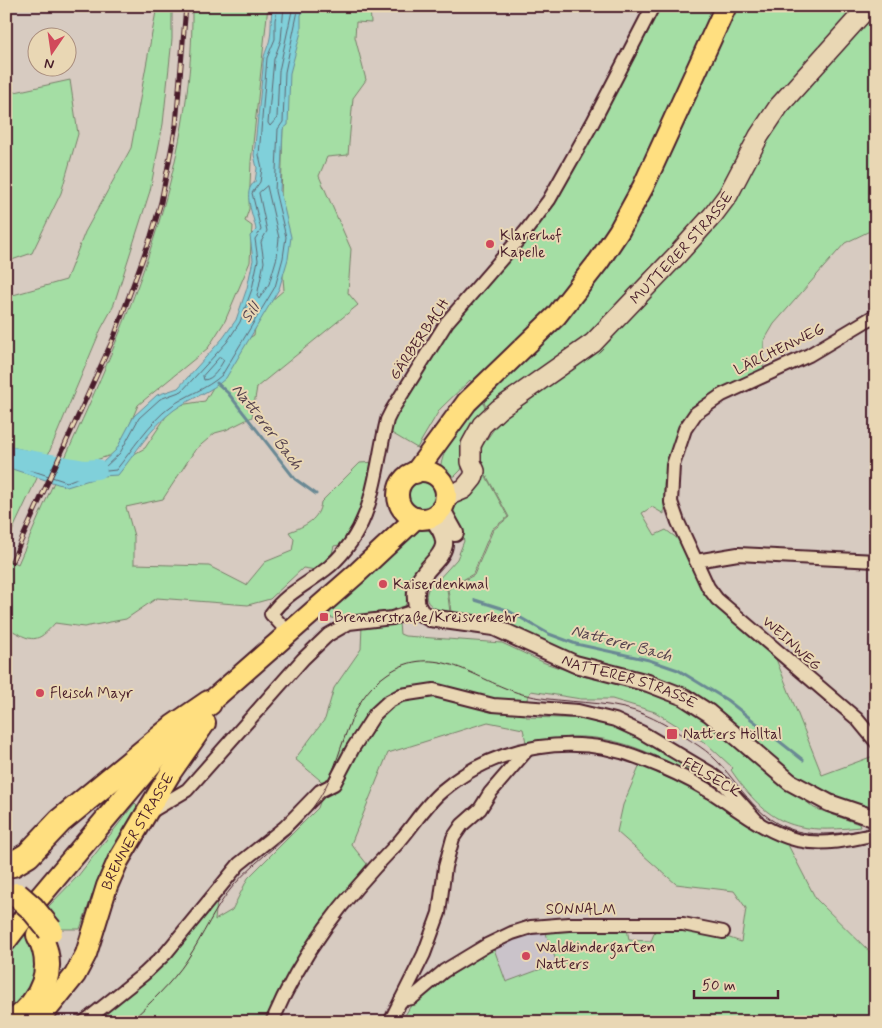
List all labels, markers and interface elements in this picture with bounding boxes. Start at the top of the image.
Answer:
north arrow [28,28,78,78]
text: N [43,54,56,74]
street label: MUTTERER STRASSE [626,187,738,309]
place label: Klarerhof Kapelle [500,226,562,263]
marker: Klarerhof Kapelle [484,238,496,250]
street label: GÄRBERBACH [385,295,455,384]
water label: Sill [236,297,266,327]
street label: LÄRCHENWEG [731,319,828,380]
water label: Natterer Bach [227,380,307,474]
place label: Kaiserdenkmal [393,575,489,595]
marker: Kaiserdenkmal [377,578,389,590]
place label: Brennerstraße/Kreisverkehr [334,608,519,628]
marker: Brennerstraße/Kreisverkehr [318,611,330,623]
street label: WEINWEG [758,612,825,676]
water label: Natterer Bach [569,620,675,667]
street label: NATTERER STRASSE [558,650,701,714]
place label: Fleisch Mayr [50,684,133,704]
marker: Fleisch Mayr [34,687,46,699]
place label: Natters Hölltal [683,725,782,745]
marker: Natters Hölltal [665,727,679,741]
street label: FELSECK [679,753,744,803]
street label: BRENNER STRASSE [97,769,179,893]
street label: SONNALM [546,900,616,920]
place label: Waldkindergarten Natters [536,938,655,975]
marker: Waldkindergarten Natters [520,950,532,962]
scale bar [694,968,778,1000]
text: 50 m [702,976,736,996]

